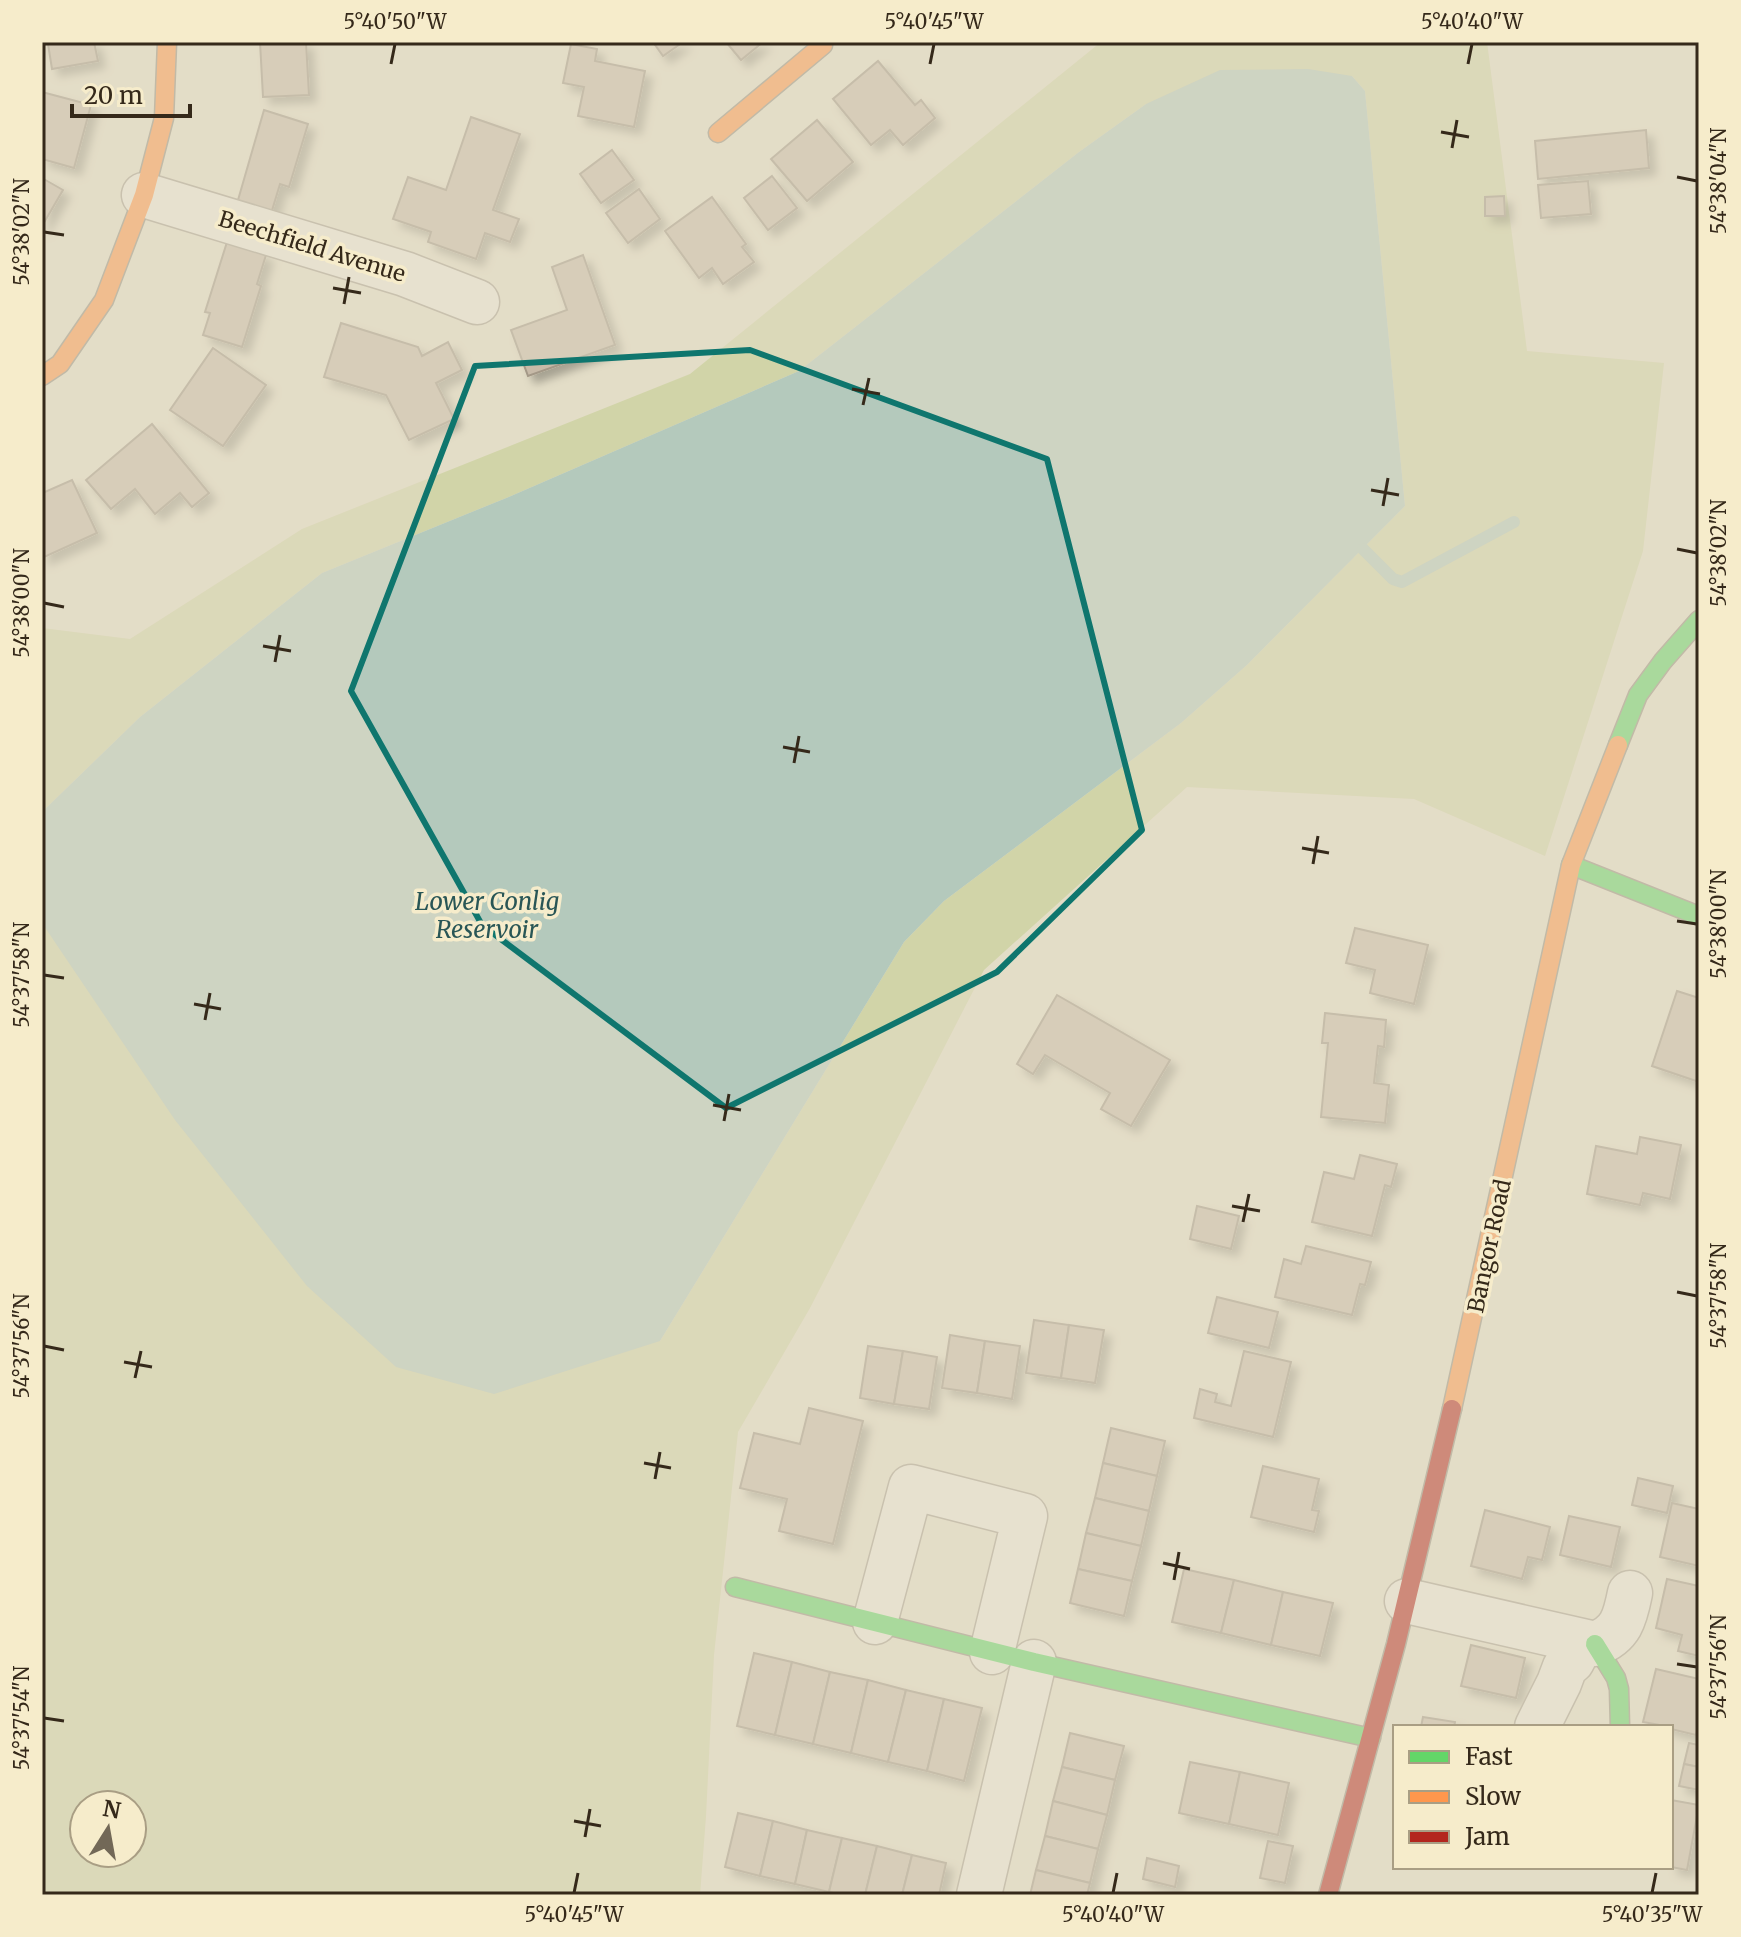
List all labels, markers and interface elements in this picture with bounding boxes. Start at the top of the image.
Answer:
text: 5°40'50"W [344,9,447,34]
text: 5°40'45"W [885,9,984,34]
text: 5°40'40"W [1421,9,1524,34]
scale bar [72,68,190,118]
text: 20 m [84,80,143,111]
text: 54°38'04"N [1706,127,1731,234]
text: 54°38'02"N [9,178,34,286]
street label: Beechfield Avenue [215,204,409,288]
text: 54°38'02"N [1706,499,1731,607]
text: 54°38'00"N [9,548,34,658]
text: 54°38'00"N [1706,869,1731,979]
water label: Lower Conlig Reservoir [415,886,559,945]
text: 54°37'58"N [9,922,34,1028]
street label: Bangor Road [1461,1177,1517,1315]
text: 54°37'58"N [1706,1243,1731,1349]
text: 54°37'56"N [9,1293,34,1398]
text: 54°37'56"N [1706,1614,1731,1719]
text: 54°37'54"N [9,1665,34,1770]
legend [1393,1725,1673,1869]
text: Fast [1465,1741,1513,1772]
text: Slow [1465,1781,1521,1812]
north arrow [68,1789,148,1869]
text: N [101,1794,124,1825]
text: Jam [1464,1821,1510,1852]
text: 5°40'45"W [525,1902,624,1927]
text: 5°40'40"W [1062,1902,1165,1927]
text: 5°40'35"W [1602,1902,1703,1927]

